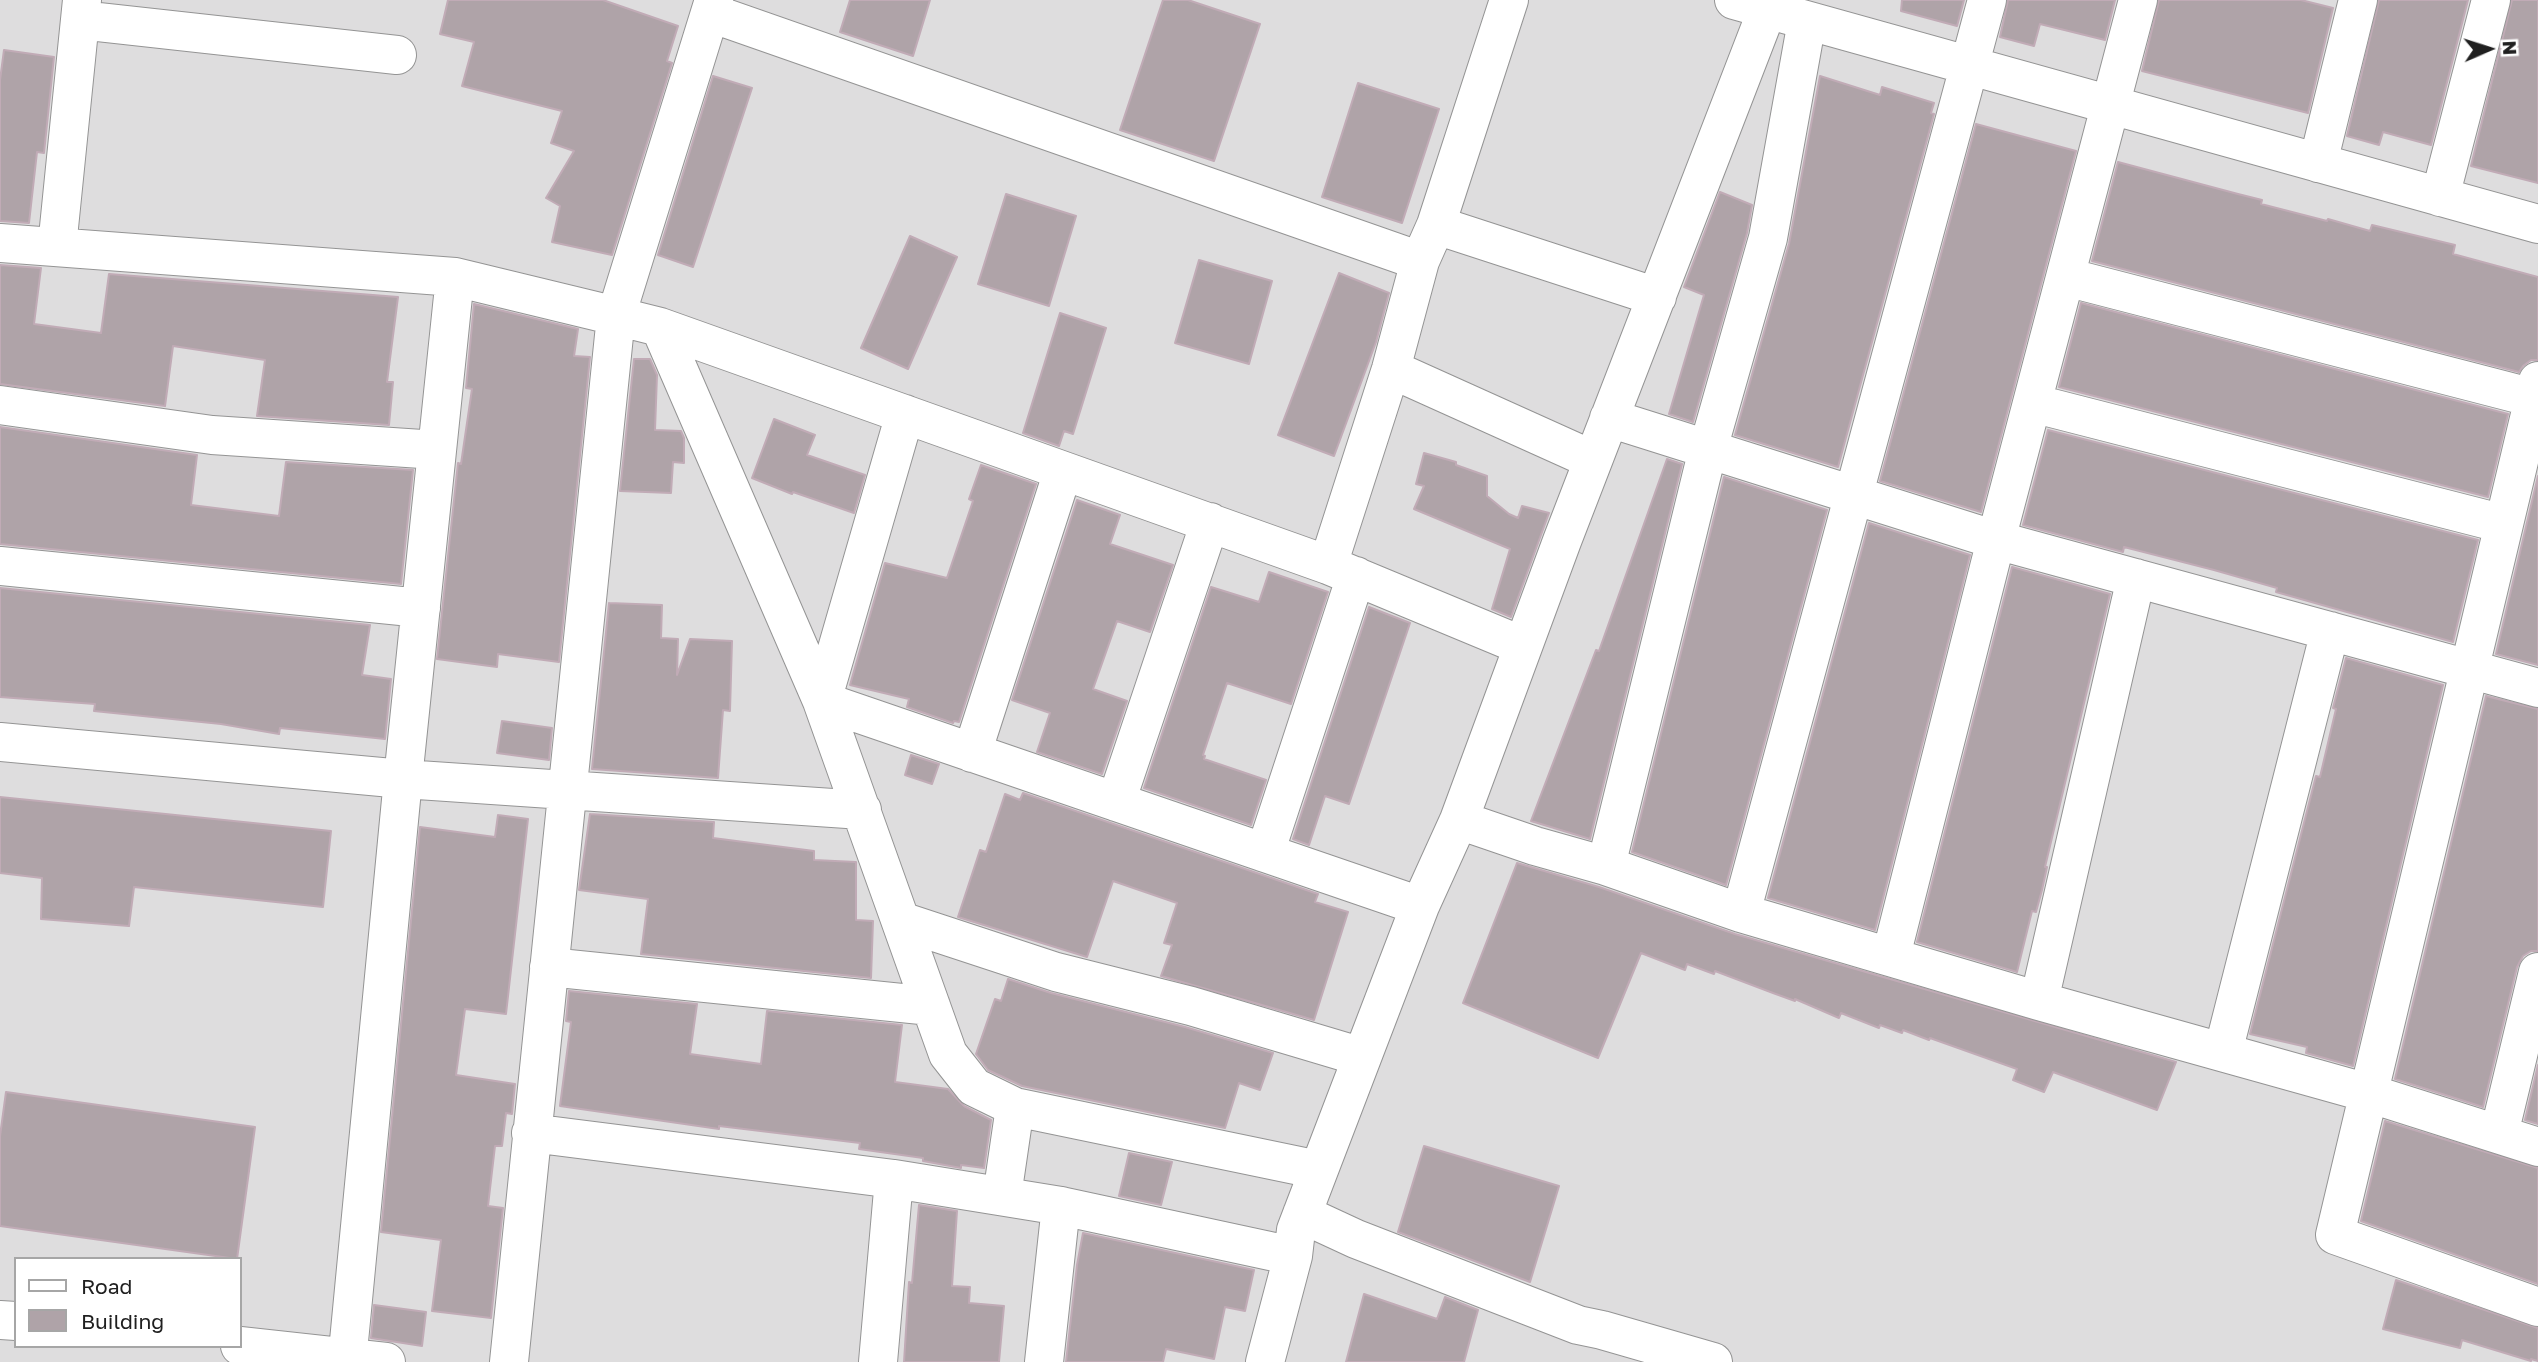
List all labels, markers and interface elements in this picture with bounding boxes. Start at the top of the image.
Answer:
north arrow [2454,14,2524,84]
text: N [2499,40,2522,56]
legend [14,1257,242,1348]
text: Road [81,1273,132,1299]
text: Building [81,1308,164,1334]

